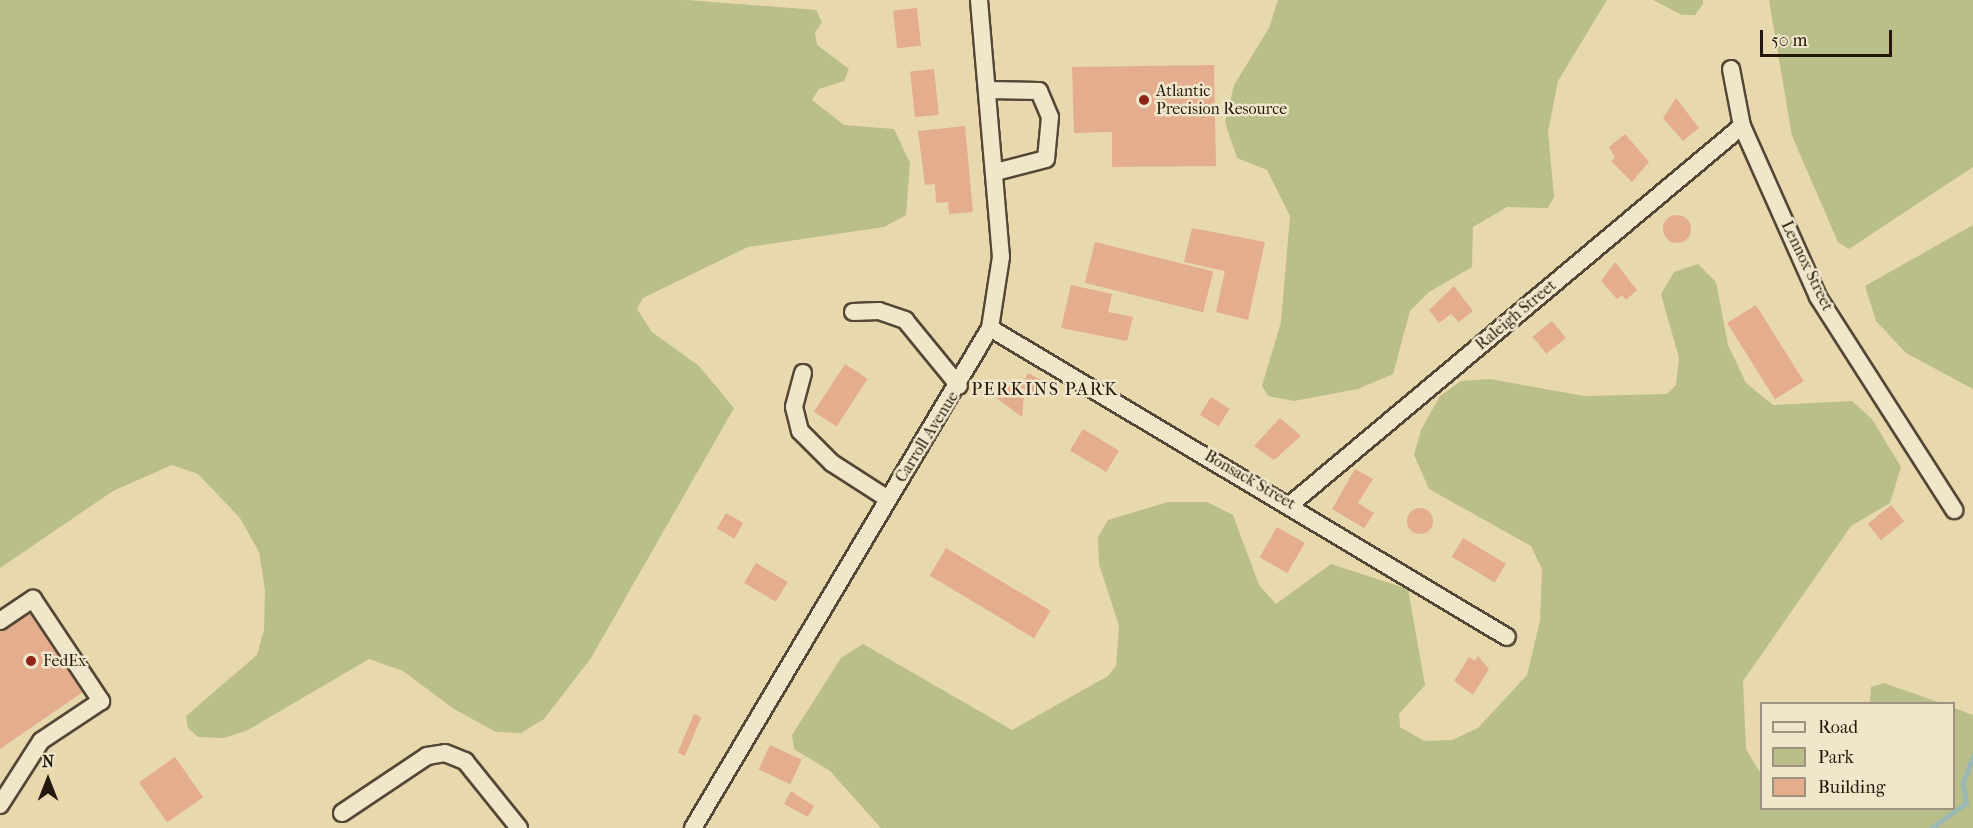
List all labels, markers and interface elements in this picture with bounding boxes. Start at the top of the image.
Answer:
scale bar [1763,18,1895,56]
text: 50 m [1771,30,1807,51]
place label: Atlantic Precision Resource [1156,81,1287,119]
marker: Atlantic Precision Resource [1137,93,1151,107]
street label: Lennox Street [1777,218,1837,314]
street label: Raleigh Street [1472,276,1560,354]
district label: PERKINS PARK [971,379,1119,401]
street label: Carroll Avenue [891,388,963,486]
street label: Bonsack Street [1201,446,1299,514]
place label: FedEx [43,651,86,671]
marker: FedEx [24,654,38,668]
legend [1760,702,1955,810]
text: Road [1818,717,1858,738]
text: Park [1818,747,1854,768]
north arrow [18,750,78,810]
text: N [42,752,54,771]
text: Building [1818,777,1885,798]

